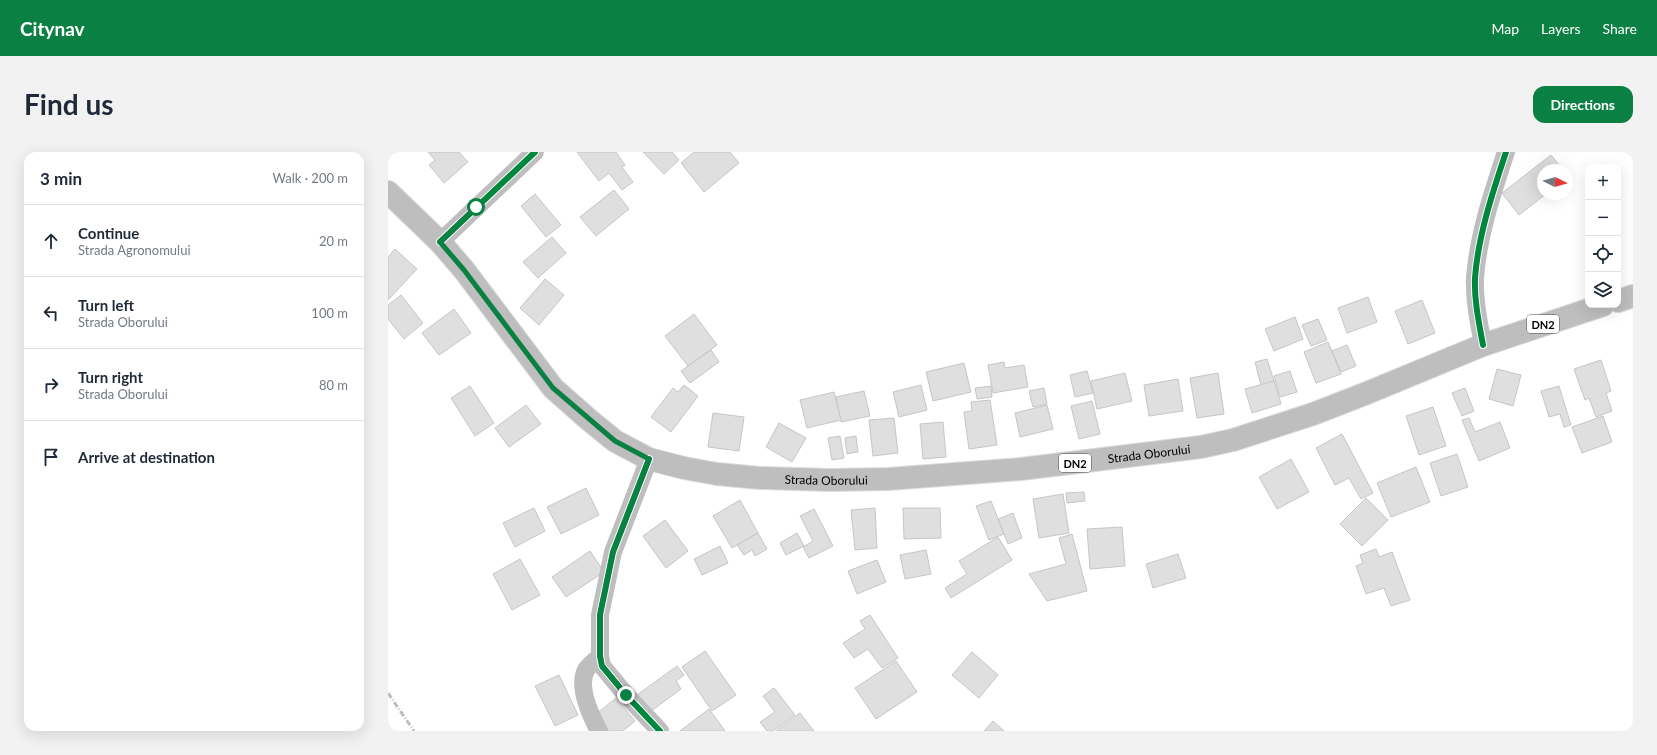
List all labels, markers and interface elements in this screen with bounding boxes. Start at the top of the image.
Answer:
text: Citynav [20,17,85,40]
text: Map [1491,20,1519,37]
text: Layers [1541,20,1581,37]
text: Share [1603,20,1637,37]
button: Directions [1533,86,1633,123]
text: Find us [24,87,114,121]
north arrow [1537,164,1573,200]
map controls [1585,164,1621,308]
button: + [1585,164,1621,200]
text: 3 min [40,168,82,189]
text: Walk · 200 m [272,170,348,186]
route start [467,198,485,216]
button: − [1585,200,1621,236]
text: Continue [78,224,139,242]
icon: ahead [40,230,62,252]
text: 20 m [319,233,348,249]
button: locate [1585,236,1621,272]
text: Strada Agronomului [78,242,191,258]
button: layers [1585,272,1621,308]
text: Turn left [78,296,134,314]
icon: left [40,302,62,324]
text: 100 m [311,305,348,321]
text: Strada Oborului [78,314,168,330]
road number: DN2 [1527,315,1559,333]
text: Turn right [78,368,143,386]
icon: right [40,374,62,396]
text: 80 m [319,377,348,393]
text: Strada Oborului [78,386,168,402]
street label: Strada Oborului [1107,441,1191,466]
icon: arrive [40,446,62,468]
text: Arrive at destination [78,448,215,466]
road number: DN2 [1059,454,1091,472]
street label: Strada Oborului [784,471,868,488]
route end [617,686,635,704]

